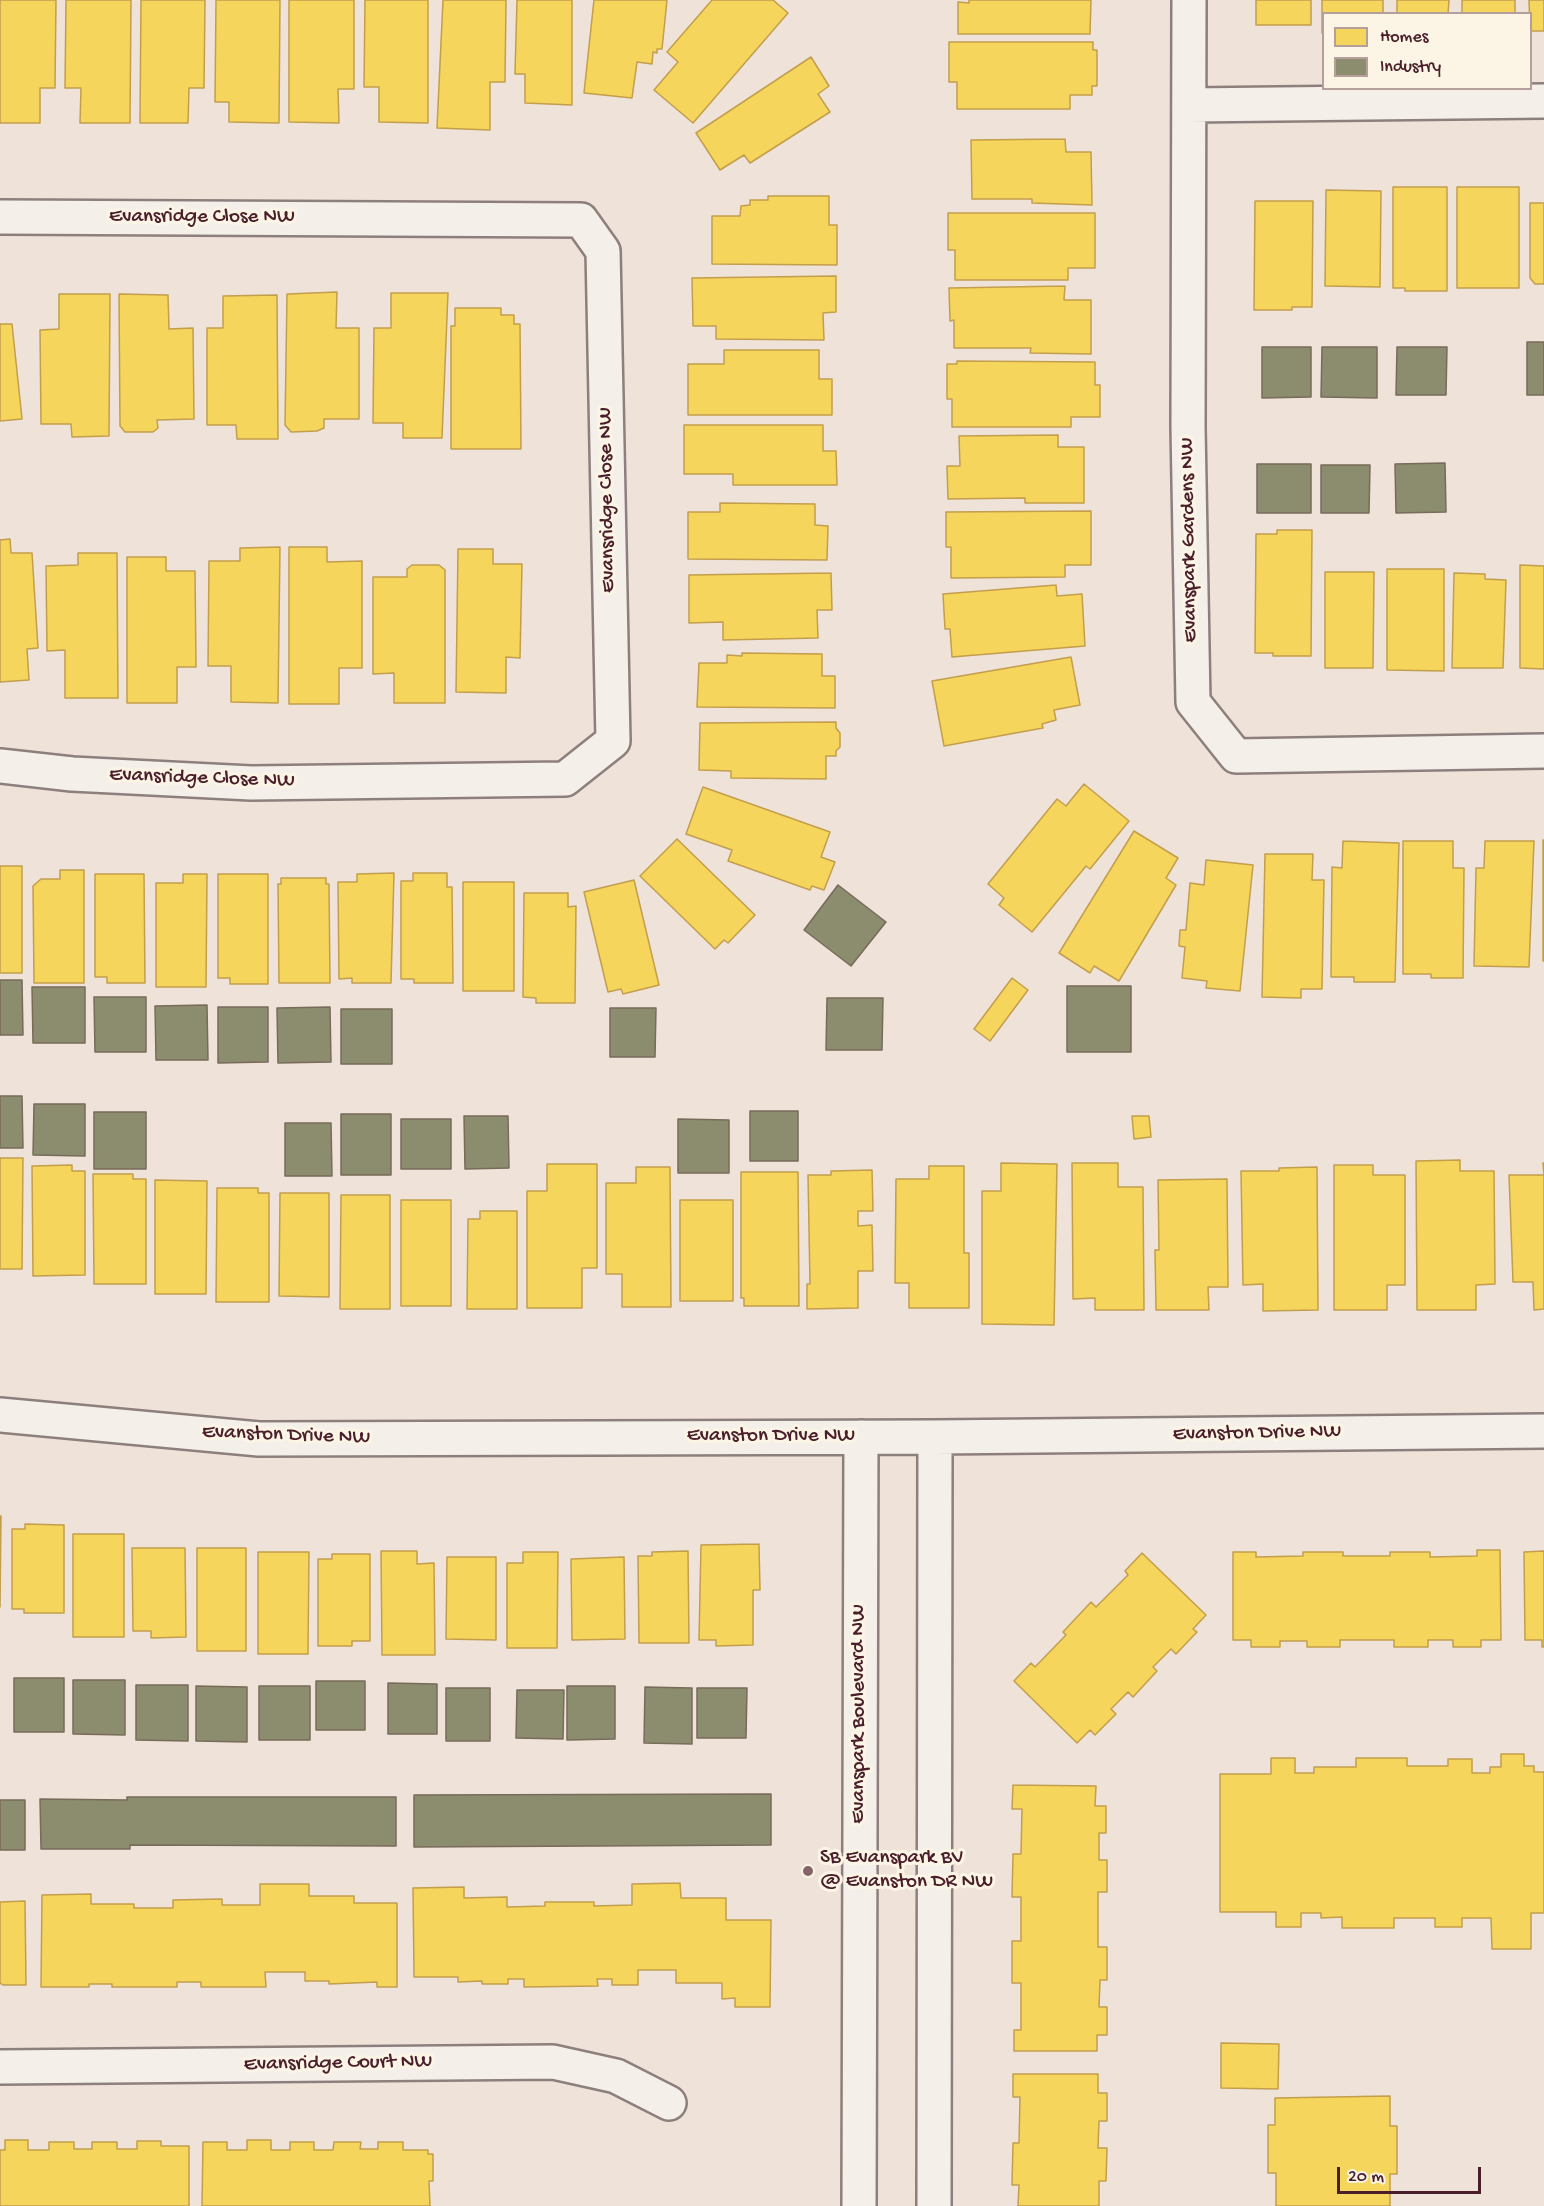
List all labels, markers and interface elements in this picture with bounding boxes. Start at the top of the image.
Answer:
legend [1322,12,1532,90]
text: Homes [1380,27,1428,48]
text: Industry [1380,57,1441,78]
street label: Evansridge Close NW [109,205,295,231]
street label: Evansridge Close NW [594,407,622,593]
street label: Evanspark Gardens NW [1176,437,1204,643]
street label: Evansridge Close NW [109,763,295,795]
street label: Evanston Drive NW [201,1420,371,1452]
street label: Evanston Drive NW [1173,1420,1341,1448]
street label: Evanston Drive NW [687,1424,855,1450]
street label: Evanspark Boulevard NW [847,1604,873,1824]
place label: SB Evanspark BV @ Evanston DR NW [820,1846,993,1896]
marker: SB Evanspark BV @ Evanston DR NW [801,1864,815,1878]
street label: Evansridge Court NW [244,2050,432,2078]
scale bar [1340,2155,1484,2193]
text: 20 m [1348,2167,1384,2188]

